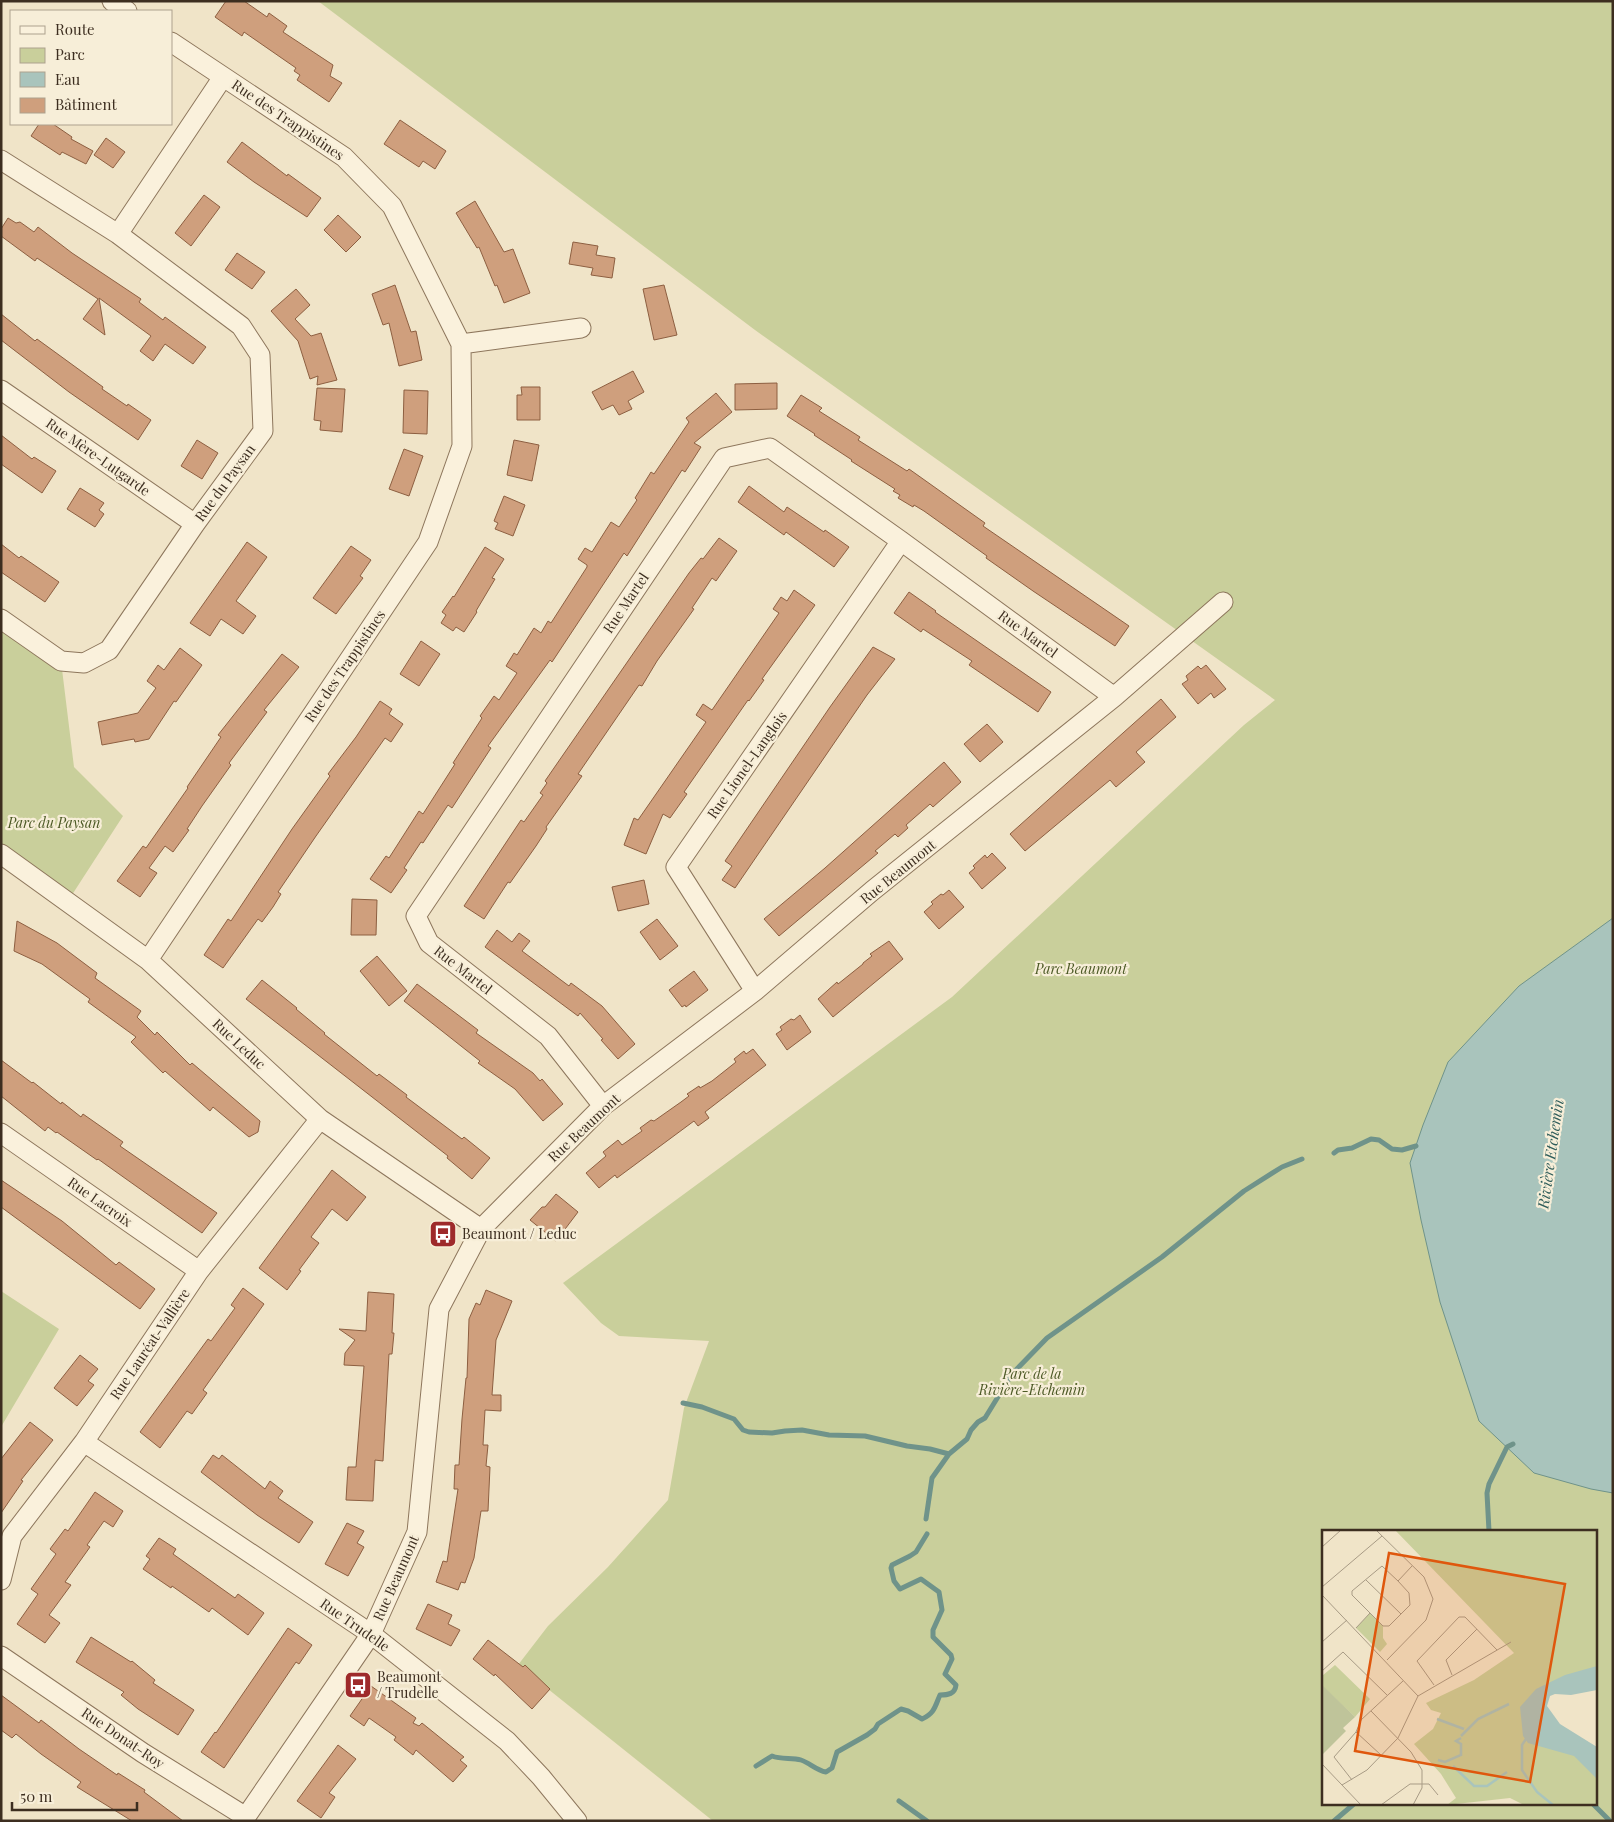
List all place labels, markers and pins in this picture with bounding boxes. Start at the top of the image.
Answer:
bus stop icon: Beaumont / Leduc [428,1219,458,1249]
place label: Beaumont / Leduc [462,1224,577,1243]
place label: Beaumont / Trudelle [377,1667,442,1702]
bus stop icon: Beaumont / Trudelle [343,1670,373,1700]

